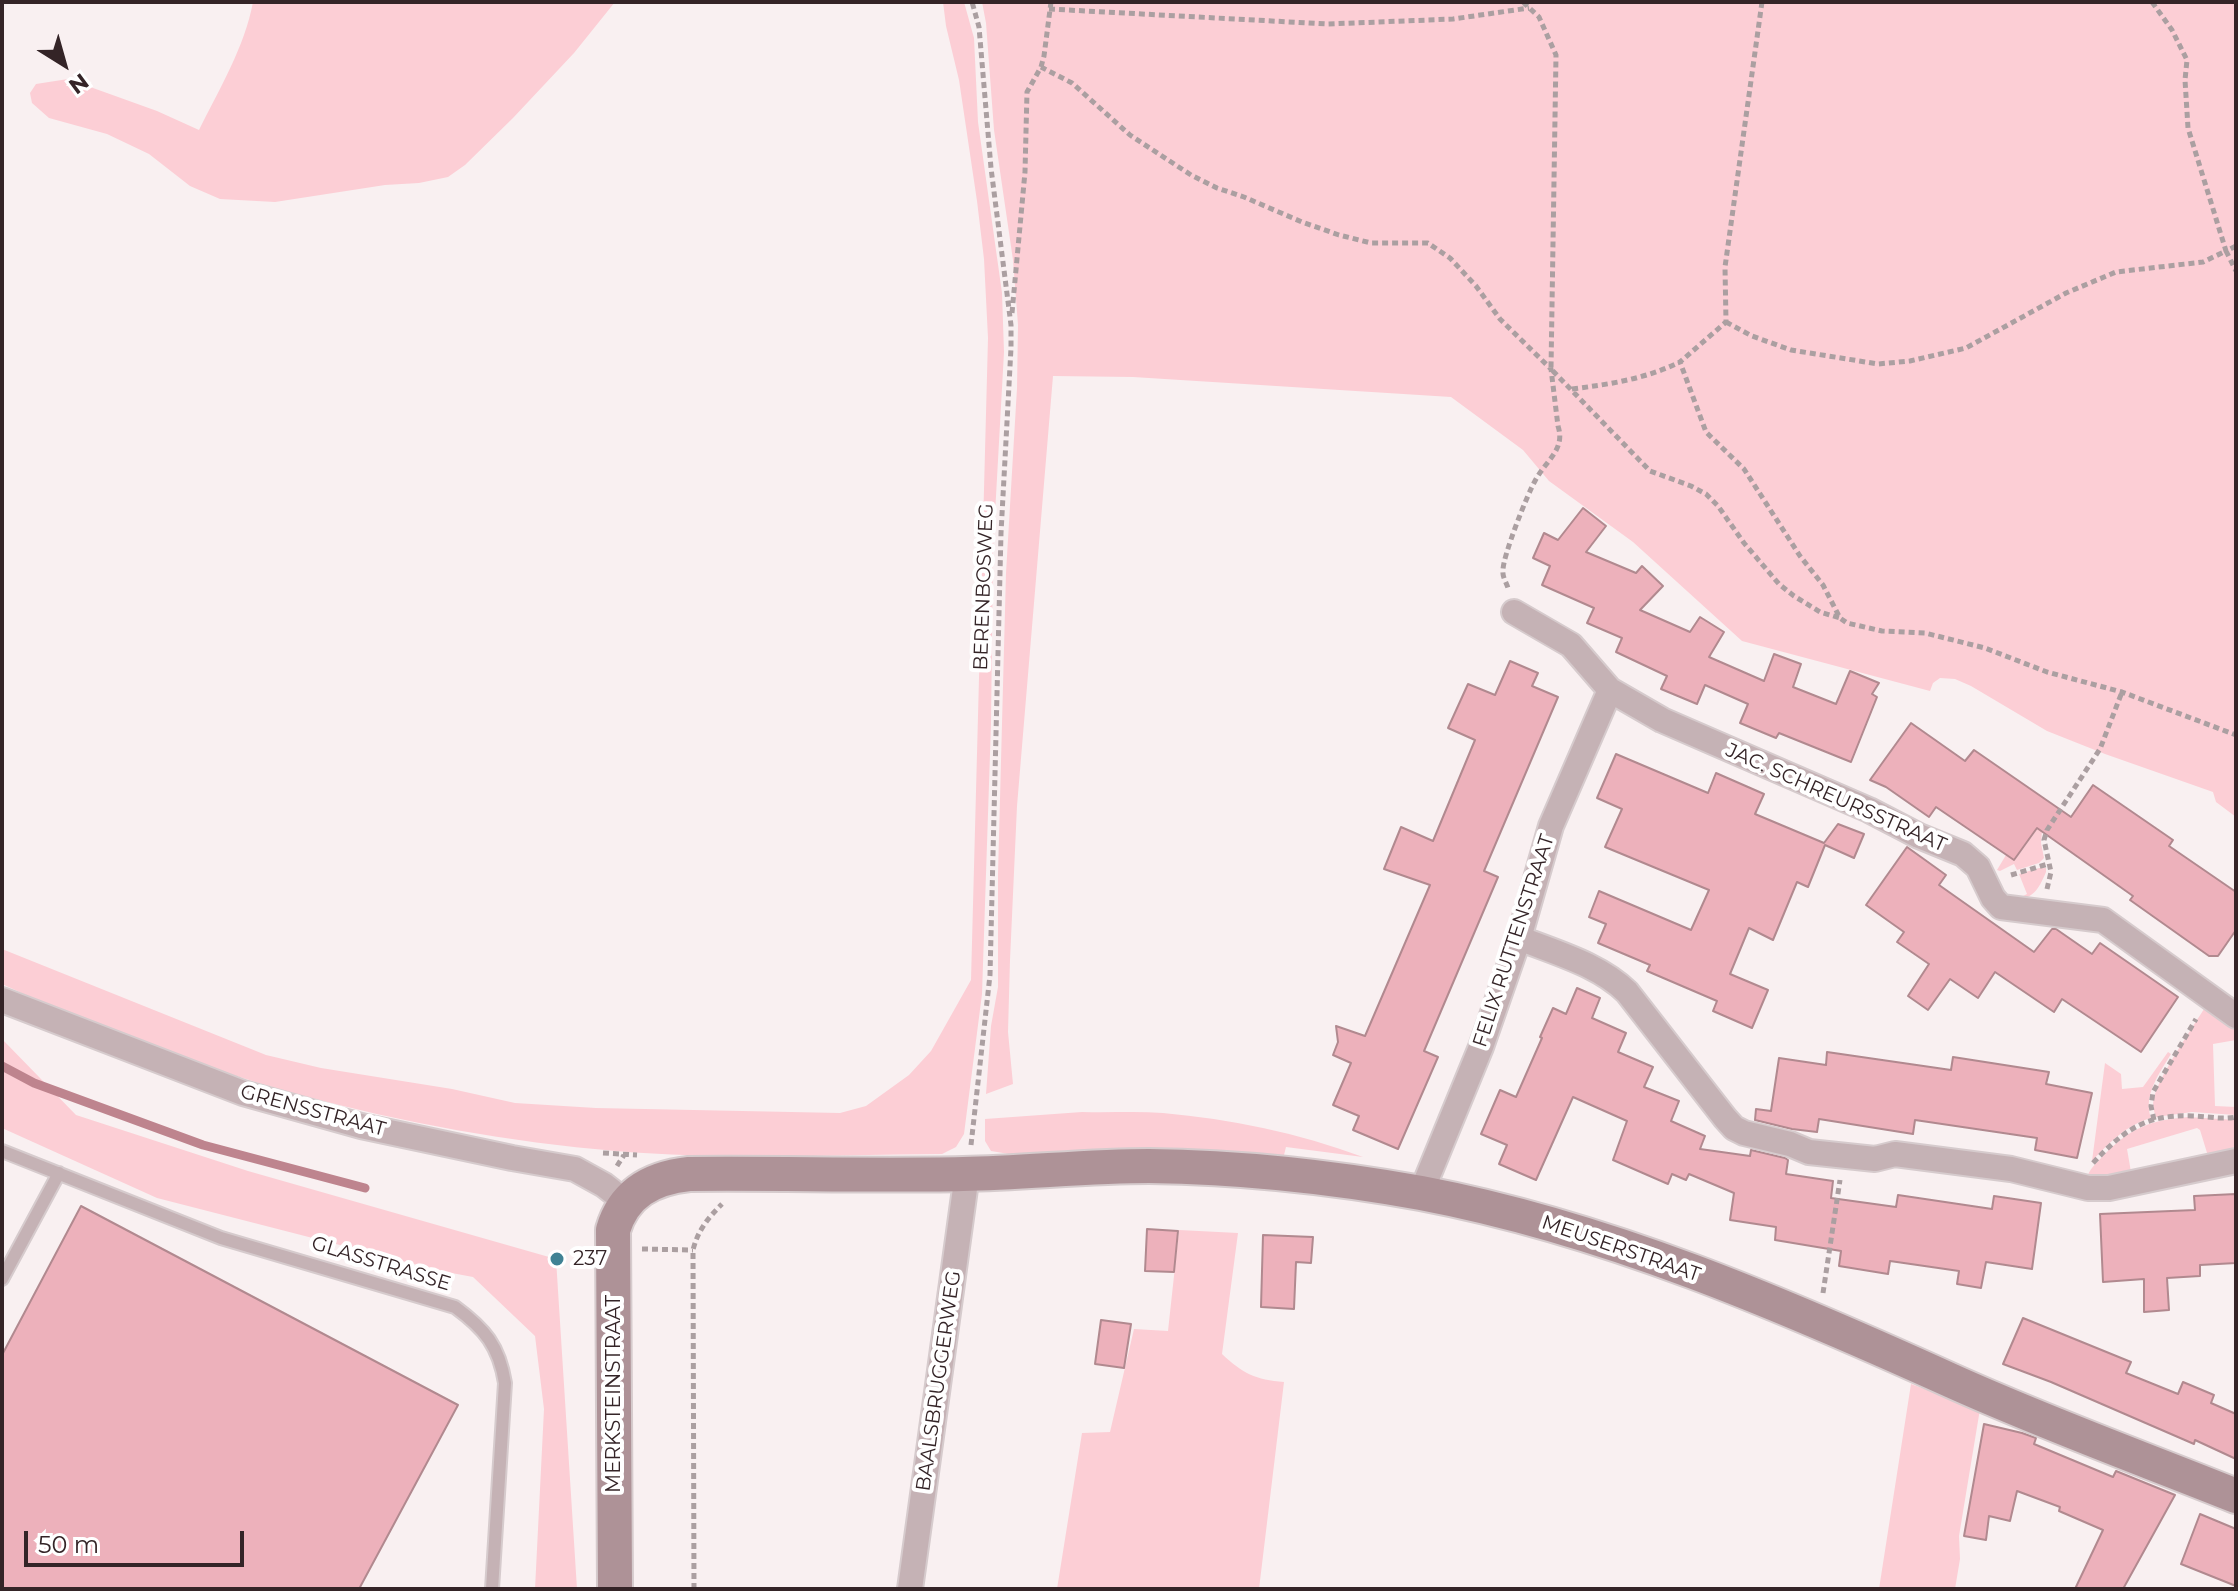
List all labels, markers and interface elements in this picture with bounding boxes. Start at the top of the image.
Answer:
north arrow [24,24,104,104]
text: N [64,67,94,100]
street label: BERENBOSWEG [969,503,999,671]
street label: JAC. SCHREURSSTRAAT [1722,739,1950,857]
street label: FELIX RUTTENSTRAAT [1468,832,1560,1050]
street label: GRENSSTRAAT [238,1080,388,1142]
street label: MEUSERSTRAAT [1539,1211,1703,1287]
street label: GLASSTRASSE [309,1231,453,1297]
place label: 237 [573,1247,607,1271]
marker: 237 [548,1250,566,1268]
street label: BAALSBRUGGERWEG [912,1269,966,1493]
street label: MERKSTEINSTRAAT [602,1295,626,1493]
scale bar [28,1515,248,1565]
text: 50 m [38,1530,99,1559]

